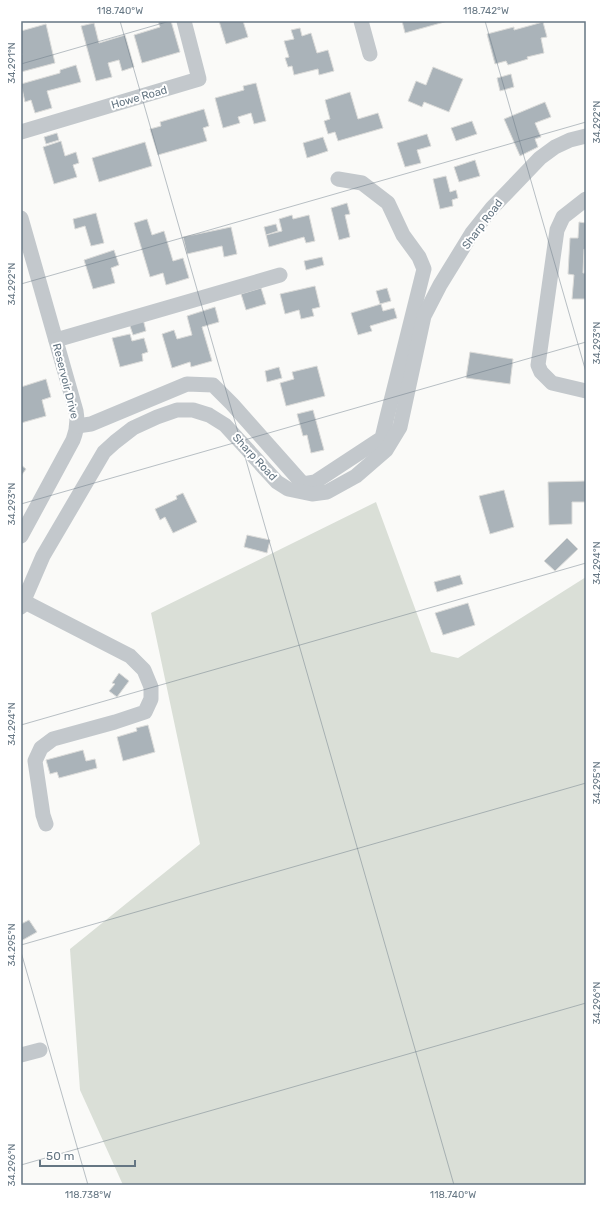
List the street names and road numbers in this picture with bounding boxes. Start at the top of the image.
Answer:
street label: Howe Road [110,83,169,112]
street label: Sharp Road [459,197,505,252]
street label: Reservoir Drive [50,342,81,420]
street label: Sharp Road [230,431,280,483]

